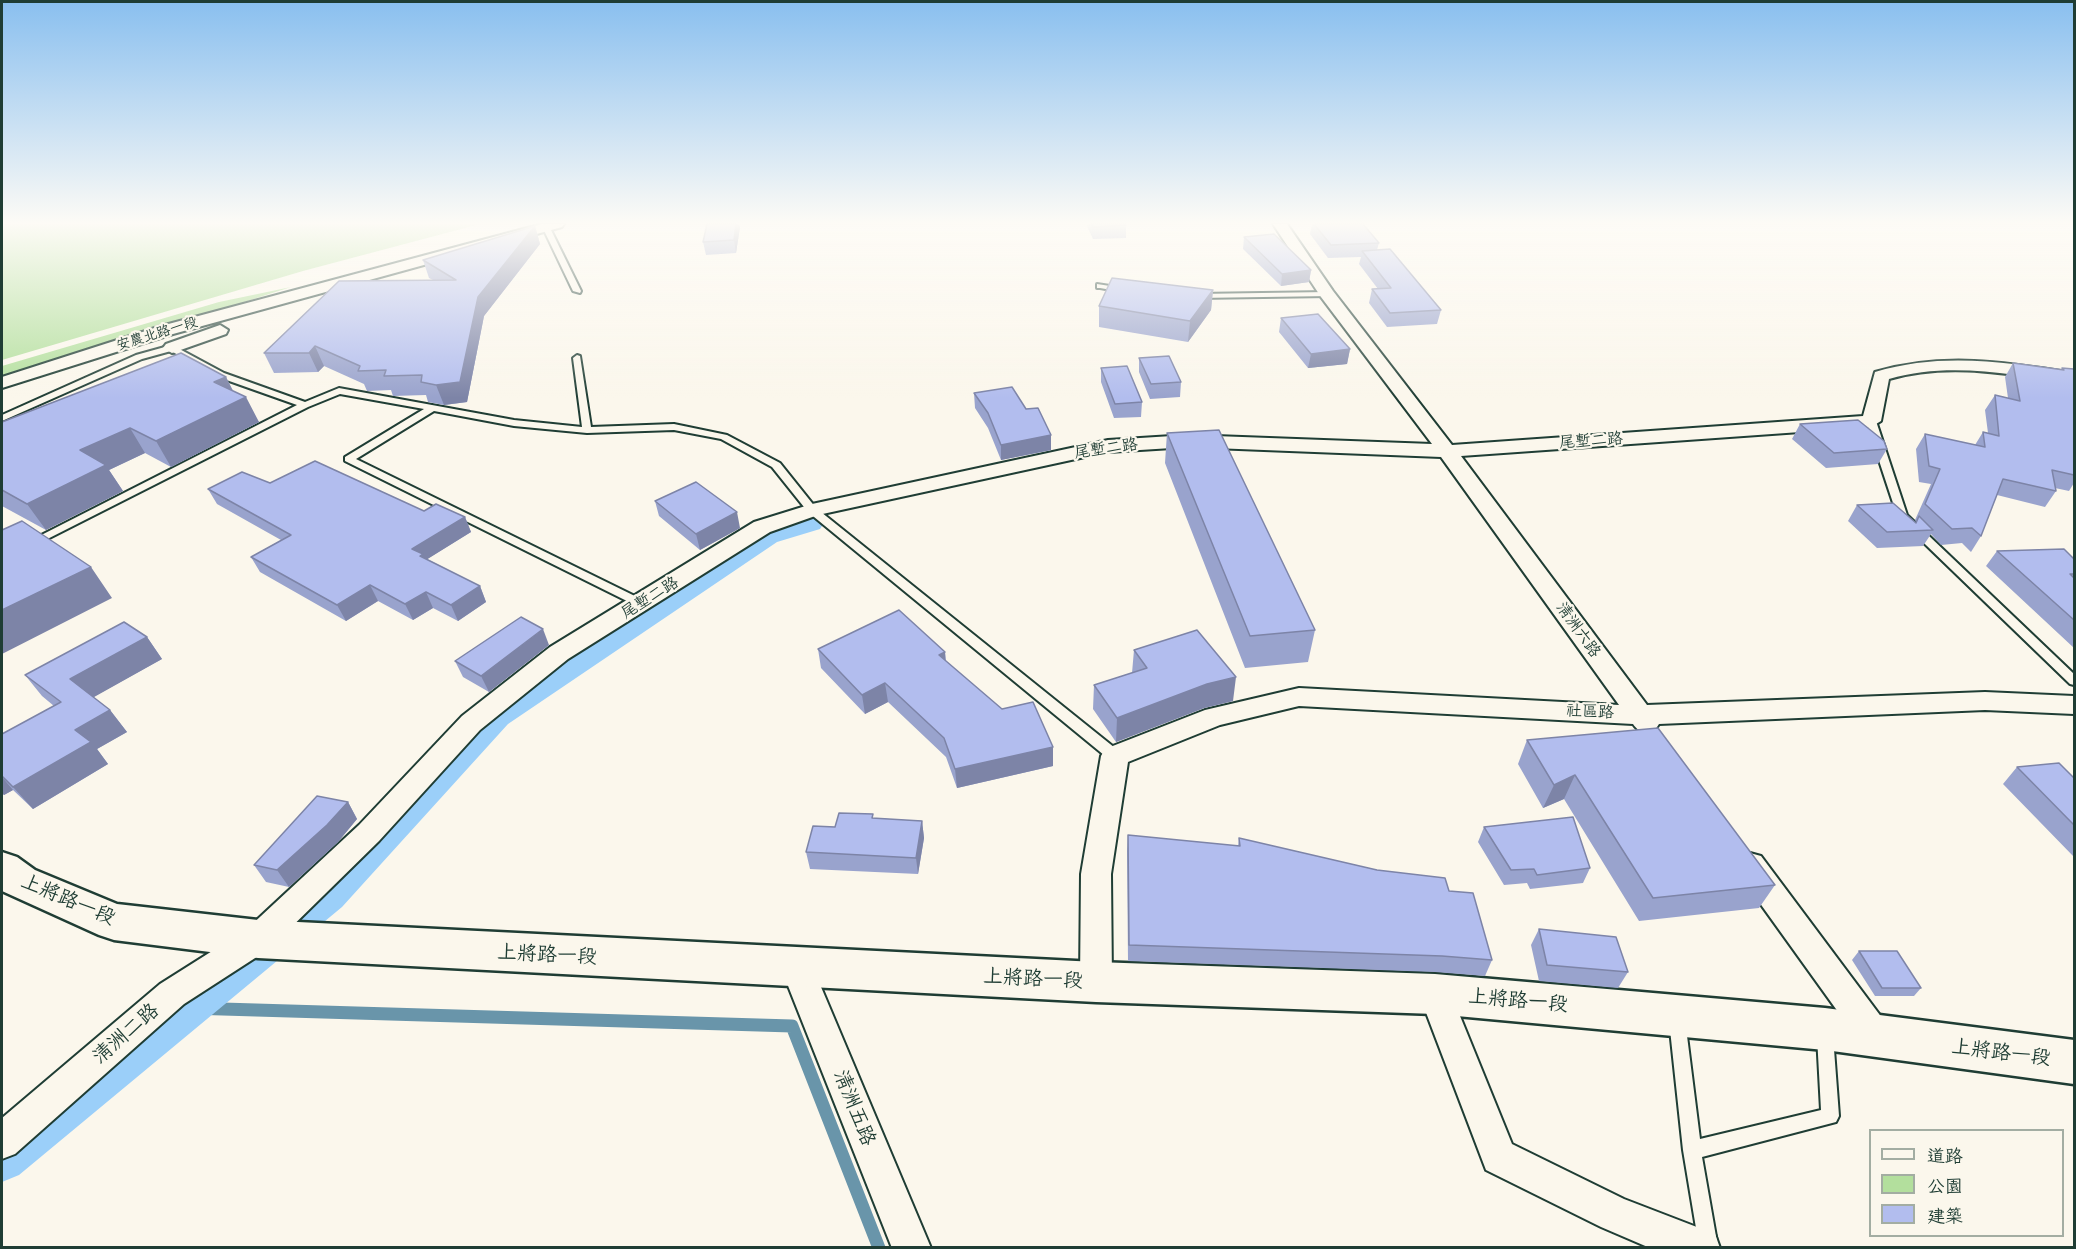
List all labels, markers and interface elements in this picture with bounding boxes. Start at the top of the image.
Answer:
street label: 安農北路一段 [114,314,200,354]
street label: 尾塹二路 [1558,429,1624,453]
street label: 尾塹二路 [1073,435,1139,463]
street label: 尾塹二路 [618,573,682,623]
street label: 清洲六路 [1551,598,1605,662]
street label: 社區路 [1566,701,1614,723]
street label: 上將路一段 [17,869,119,931]
street label: 上將路一段 [496,940,598,970]
street label: 上將路一段 [982,964,1084,994]
street label: 上將路一段 [1467,985,1569,1017]
street label: 清洲二路 [88,999,164,1069]
street label: 上將路一段 [1950,1035,2052,1071]
street label: 清洲五路 [828,1066,880,1150]
legend [1869,1129,2064,1237]
text: 道路 [1927,1141,1963,1168]
text: 公園 [1927,1171,1963,1198]
text: 建築 [1927,1201,1963,1228]

